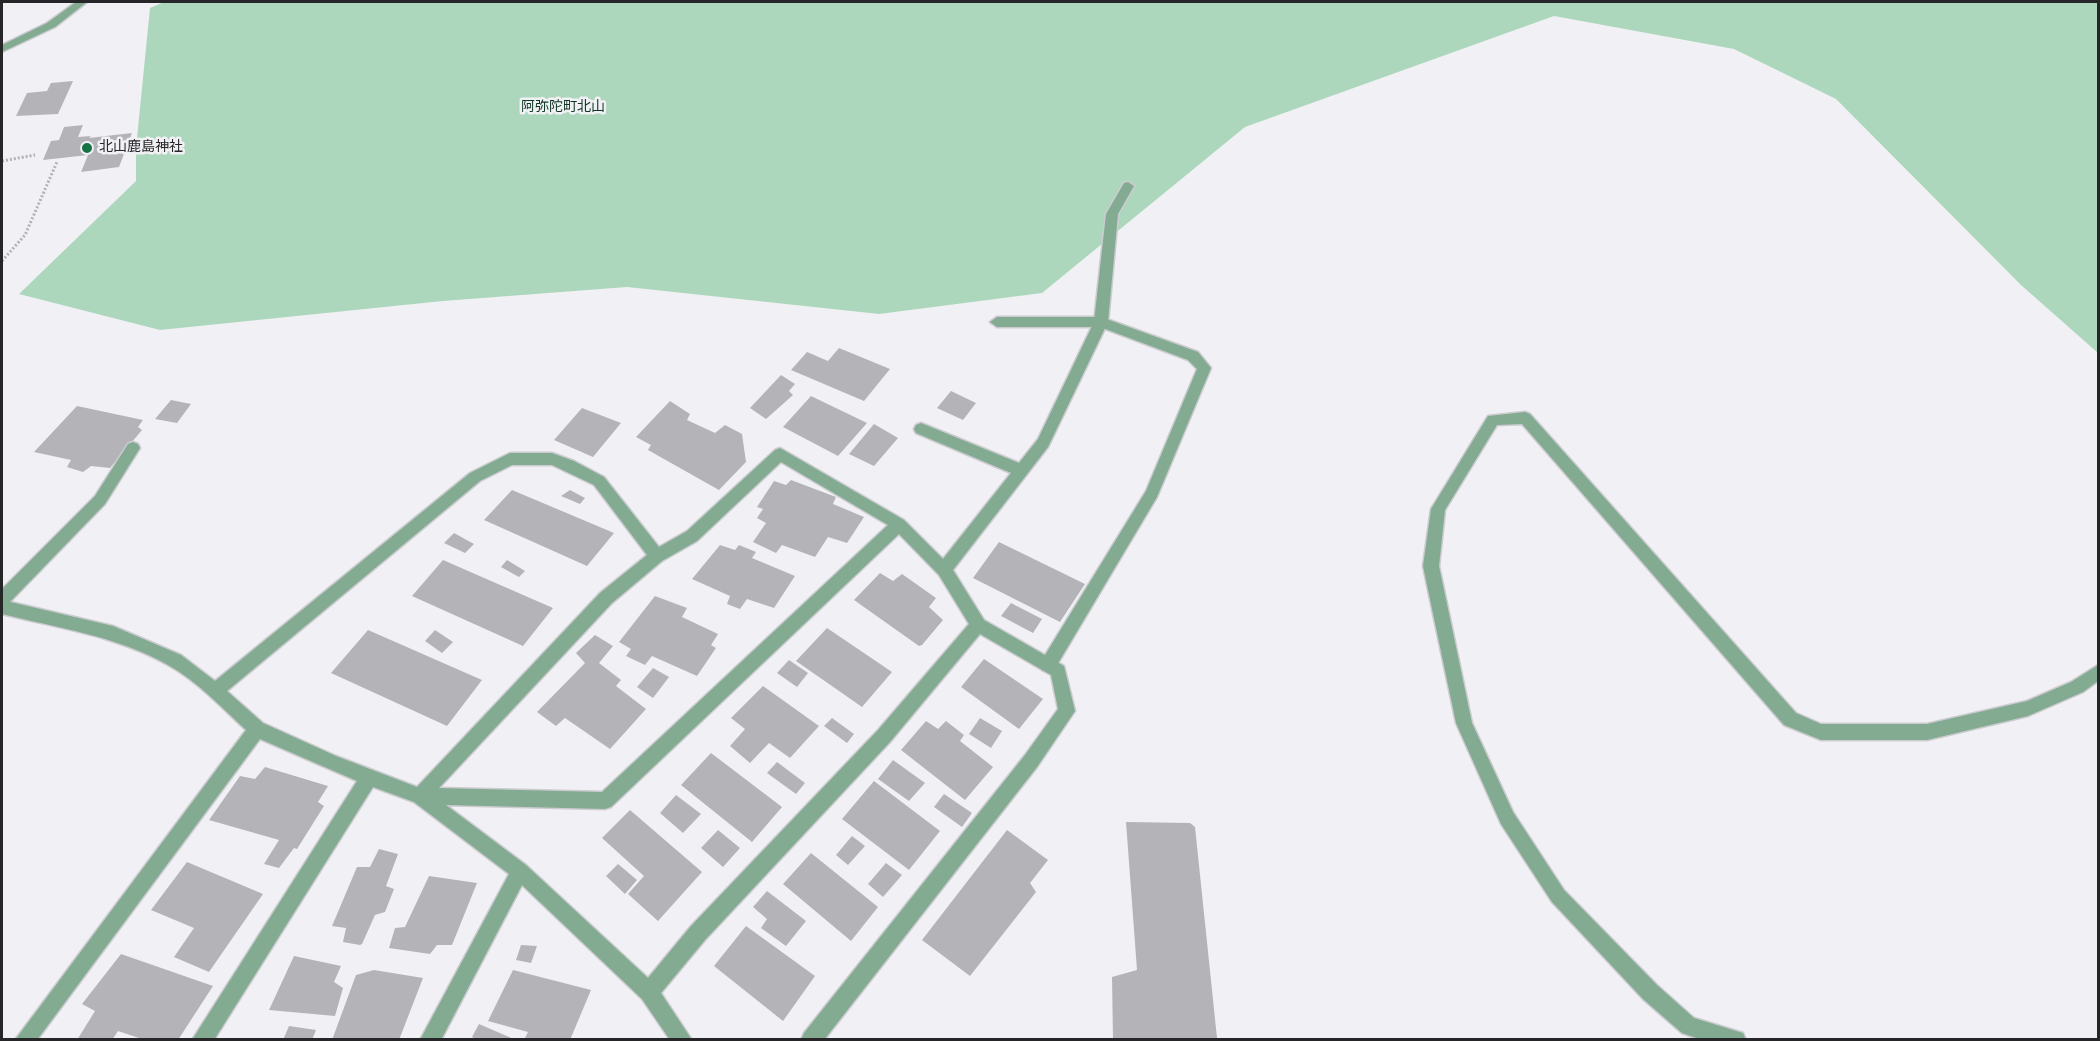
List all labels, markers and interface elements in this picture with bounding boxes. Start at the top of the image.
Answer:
district label: 阿弥陀町北山 [521,100,605,116]
place label: 北山鹿島神社 [99,140,183,156]
marker: 北山鹿島神社 [80,141,94,155]

